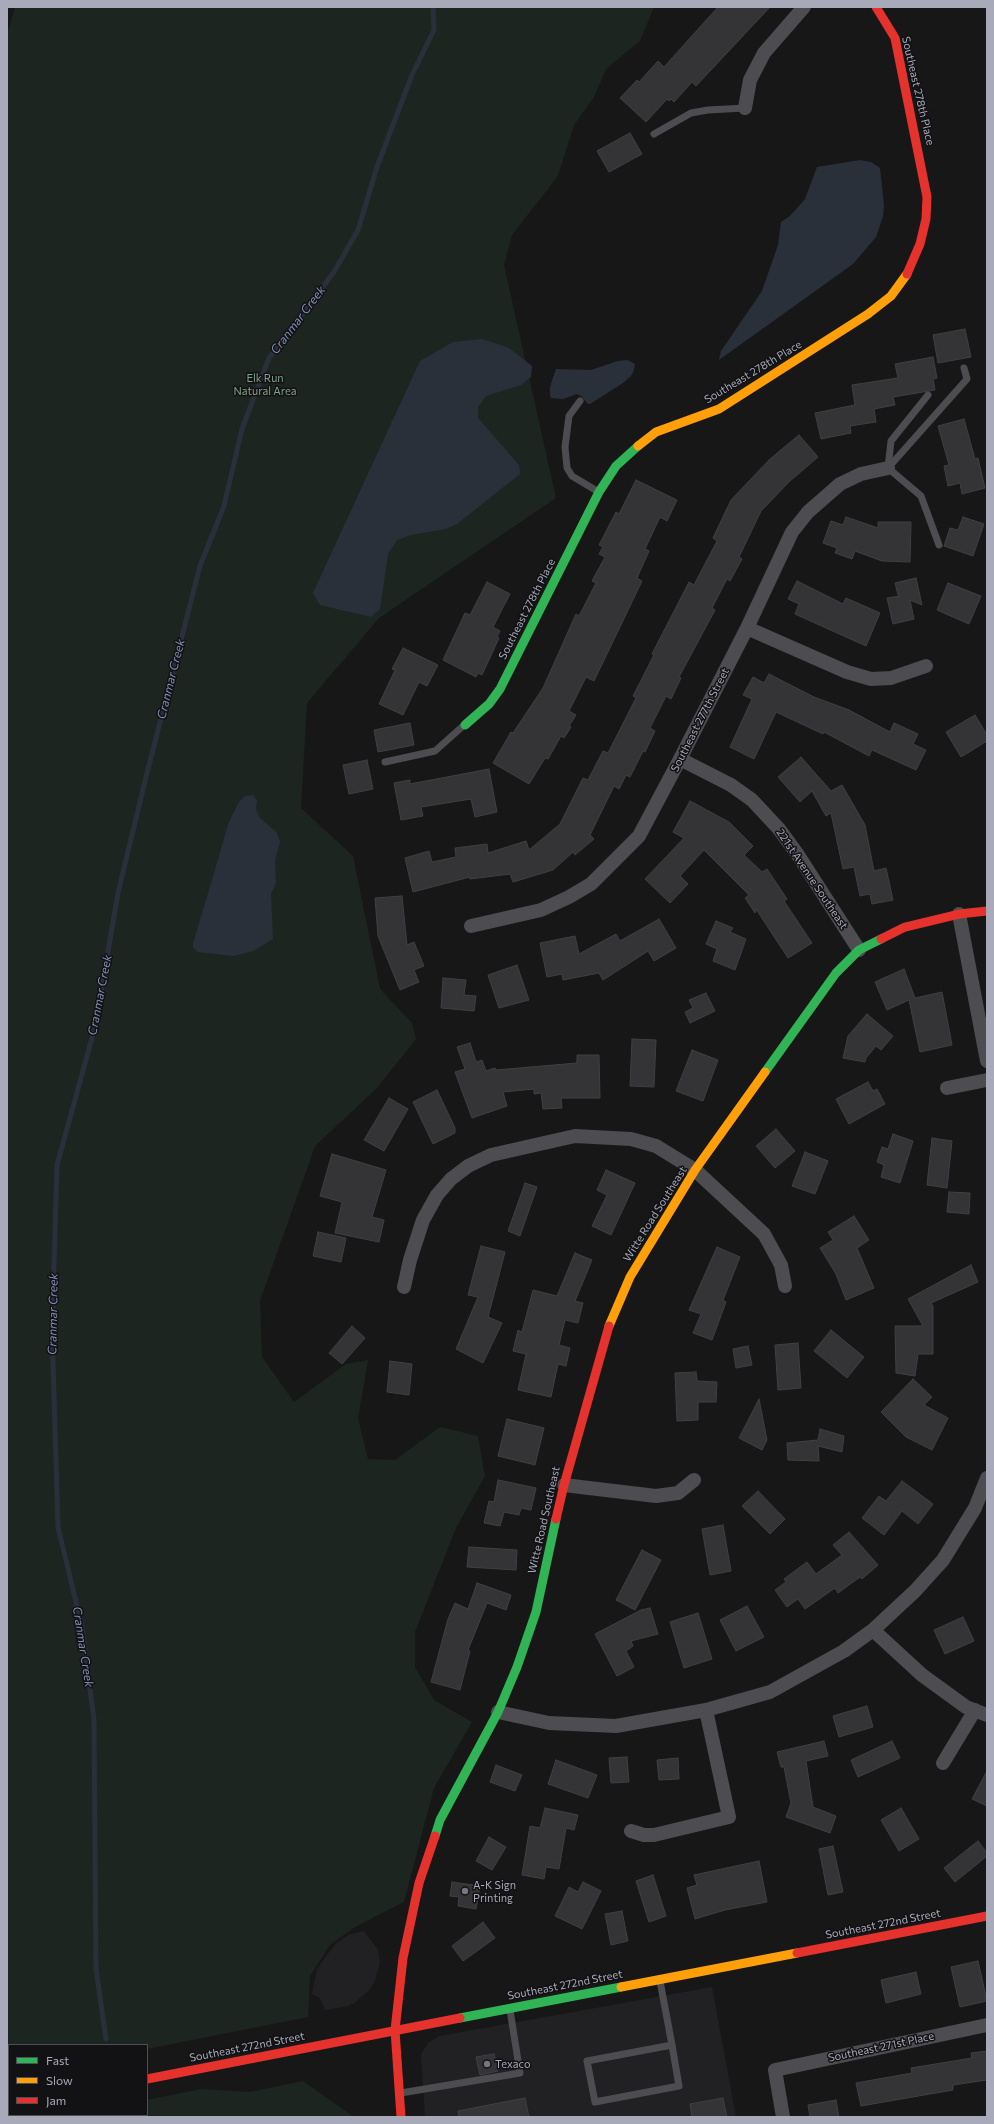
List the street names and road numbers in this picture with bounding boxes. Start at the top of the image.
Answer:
street label: Southeast 278th Place [899,35,937,147]
street label: Southeast 278th Place [702,338,804,406]
street label: Southeast 278th Place [496,556,558,662]
street label: Southeast 277th Street [668,666,732,774]
street label: 221st Avenue Southeast [773,826,851,932]
street label: Witte Road Southeast [620,1164,690,1264]
street label: Witte Road Southeast [525,1465,563,1575]
street label: Southeast 272nd Street [824,1906,942,1942]
street label: Southeast 272nd Street [506,1967,624,2003]
street label: Southeast 272nd Street [188,2029,306,2065]
street label: Southeast 271st Place [827,2029,935,2065]

